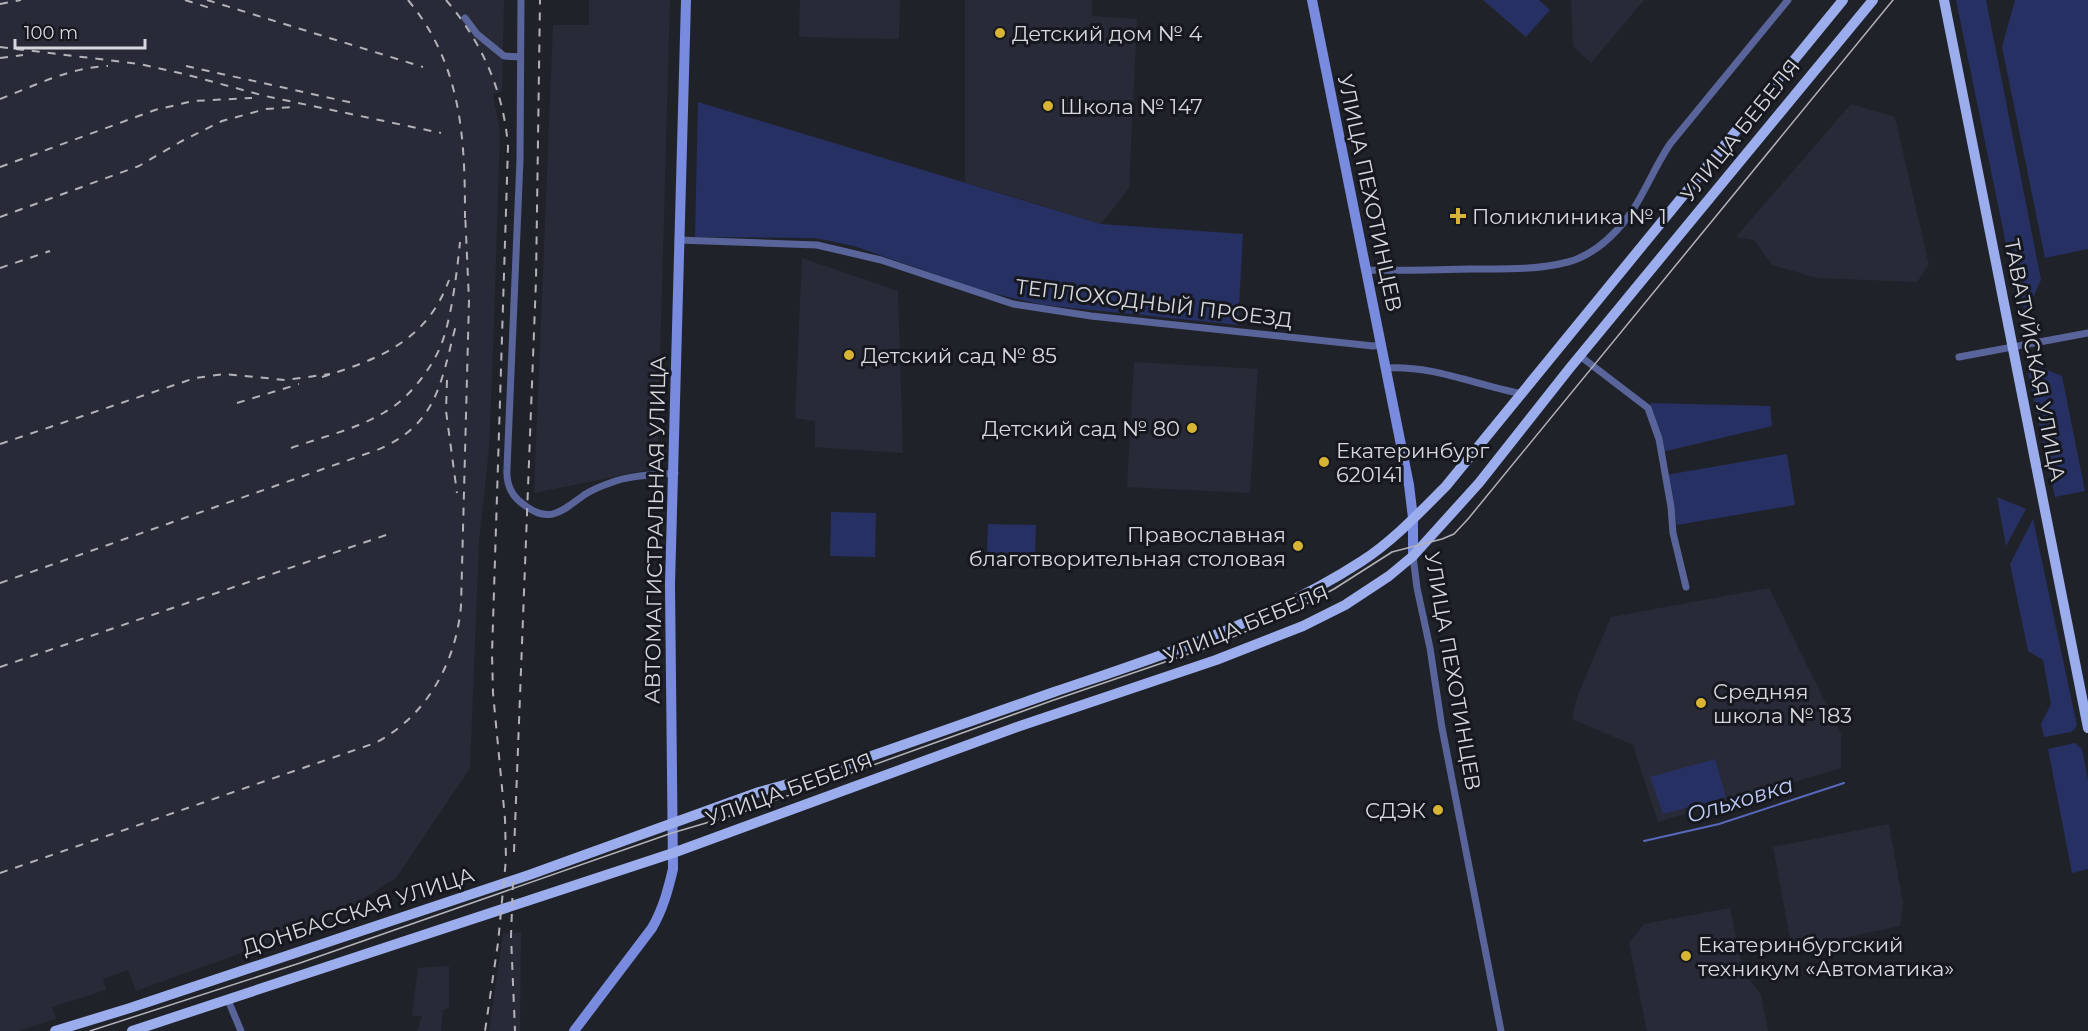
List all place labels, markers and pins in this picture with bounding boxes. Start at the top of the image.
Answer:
place label: Детский дом № 4 [1012,21,1203,46]
marker: Детский дом № 4 [993,26,1007,40]
place label: Школа № 147 [1060,94,1203,119]
marker: Школа № 147 [1041,99,1055,113]
place label: Поликлиника № 1 [1472,204,1667,229]
marker: Поликлиника № 1 [1449,207,1467,225]
place label: Детский сад № 85 [861,343,1057,368]
marker: Детский сад № 85 [842,348,856,362]
place label: Детский сад № 80 [982,416,1180,441]
marker: Детский сад № 80 [1185,421,1199,435]
place label: Екатеринбург 620141 [1336,438,1489,487]
marker: Екатеринбург 620141 [1317,455,1331,469]
place label: Православная благотворительная столовая [969,522,1286,571]
marker: Православная благотворительная столовая [1291,539,1305,553]
place label: Средняя школа № 183 [1713,679,1852,728]
marker: Средняя школа № 183 [1694,696,1708,710]
place label: СДЭК [1365,798,1426,823]
marker: СДЭК [1431,803,1445,817]
place label: Екатеринбургский техникум «Автоматика» [1698,932,1954,981]
marker: Екатеринбургский техникум «Автоматика» [1679,949,1693,963]

